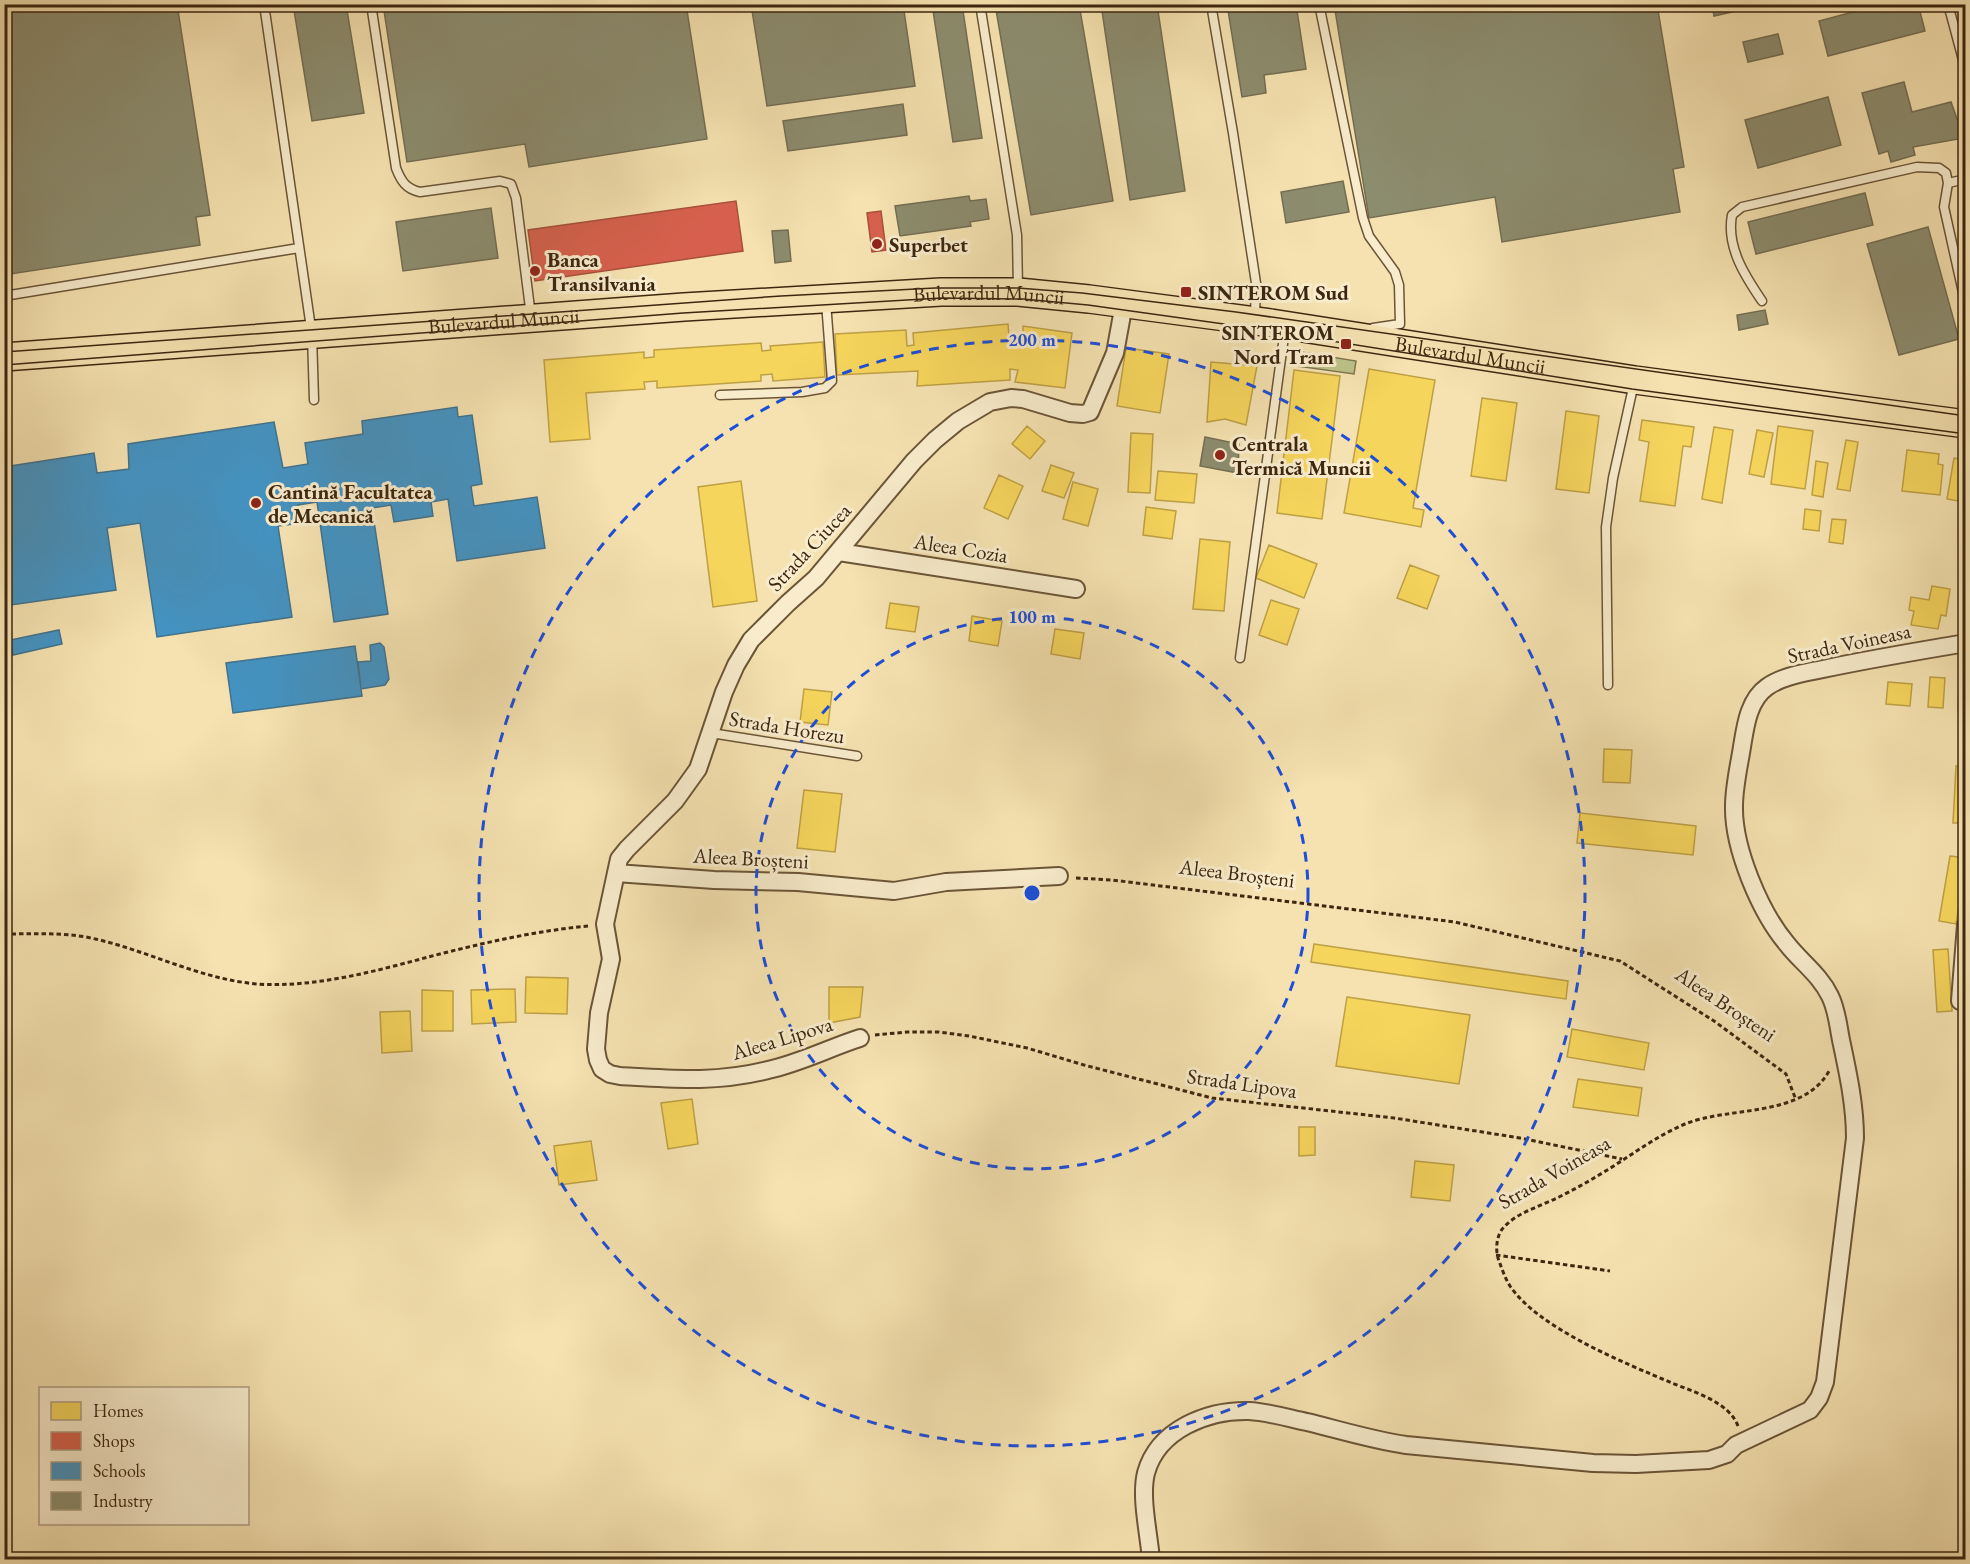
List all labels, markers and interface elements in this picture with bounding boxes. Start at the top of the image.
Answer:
place label: Superbet [889,231,968,258]
marker: Superbet [870,237,884,251]
place label: Banca Transilvania [547,246,656,297]
marker: Banca Transilvania [528,264,542,278]
street label: Bulevardul Muncii [912,279,1066,310]
place label: SINTEROM Sud [1198,279,1349,306]
marker: SINTEROM Sud [1179,285,1193,299]
street label: Bulevardul Muncii [427,301,580,339]
place label: SINTEROM Nord Tram [1222,319,1334,370]
text: 200 m [1008,328,1056,351]
street label: Bulevardul Muncii [1393,329,1547,379]
marker: SINTEROM Nord Tram [1339,337,1353,351]
place label: Centrala Termică Muncii [1232,430,1371,481]
marker: Centrala Termică Muncii [1213,448,1227,462]
place label: Cantină Facultatea de Mecanică [268,478,433,529]
marker: Cantină Facultatea de Mecanică [249,496,263,510]
street label: Strada Ciucea [761,497,857,597]
street label: Aleea Cozia [911,527,1011,569]
text: 100 m [1008,605,1056,628]
street label: Strada Voineasa [1785,617,1914,669]
street label: Strada Horezu [727,705,847,749]
street label: Aleea Broșteni [691,841,810,875]
street label: Aleea Broșteni [1177,852,1296,893]
centre of rings [1022,883,1042,903]
street label: Aleea Broșteni [1670,960,1782,1048]
street label: Aleea Lipova [727,1010,836,1066]
street label: Strada Lipova [1185,1062,1299,1104]
street label: Strada Voineasa [1493,1129,1616,1215]
legend [39,1387,249,1525]
text: Homes [93,1399,144,1422]
text: Shops [93,1429,135,1452]
text: Schools [93,1459,146,1482]
text: Industry [93,1489,153,1512]

